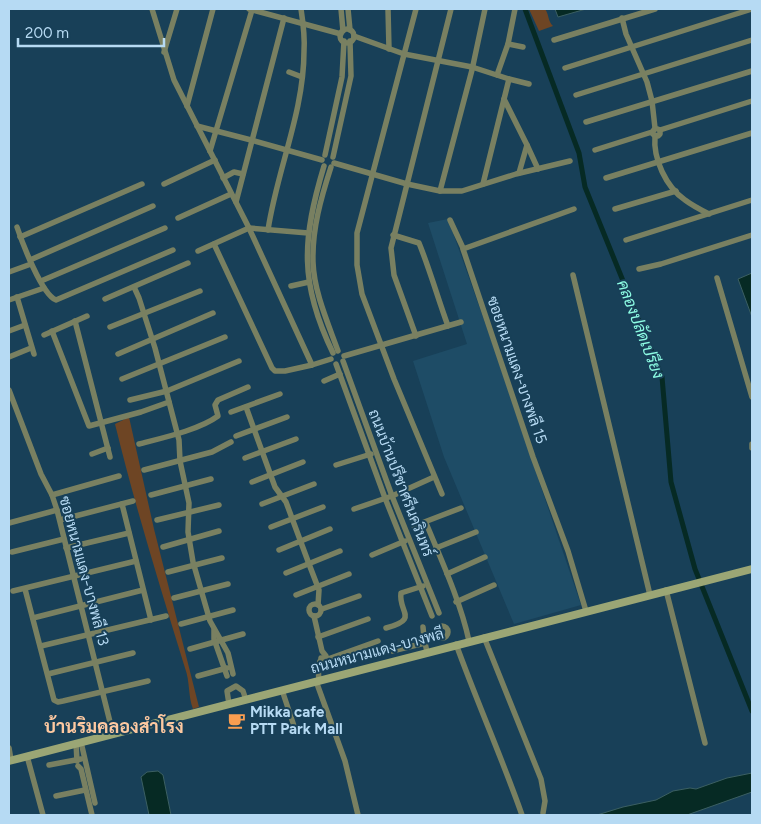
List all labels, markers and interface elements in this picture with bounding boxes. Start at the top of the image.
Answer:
scale bar [18,15,164,47]
text: 200 m [25,24,69,42]
water label: คลองปลัดเปรียง [613,276,670,381]
street label: ซอยหนามแดง-บางพลี 15 [483,294,552,446]
street label: ถนนบ้านปรีชาศรีนครินทร์ [365,406,438,559]
street label: ซอยหนามแดง-บางพลี 13 [55,494,114,648]
street label: ถนนหนามแดง-บางพลี [308,624,446,677]
place label: Mikka cafe PTT Park Mall [250,703,343,738]
cafe icon: Mikka cafe PTT Park Mall [226,711,246,731]
district label: บ้านริมคลองสำโรง [44,714,184,738]

